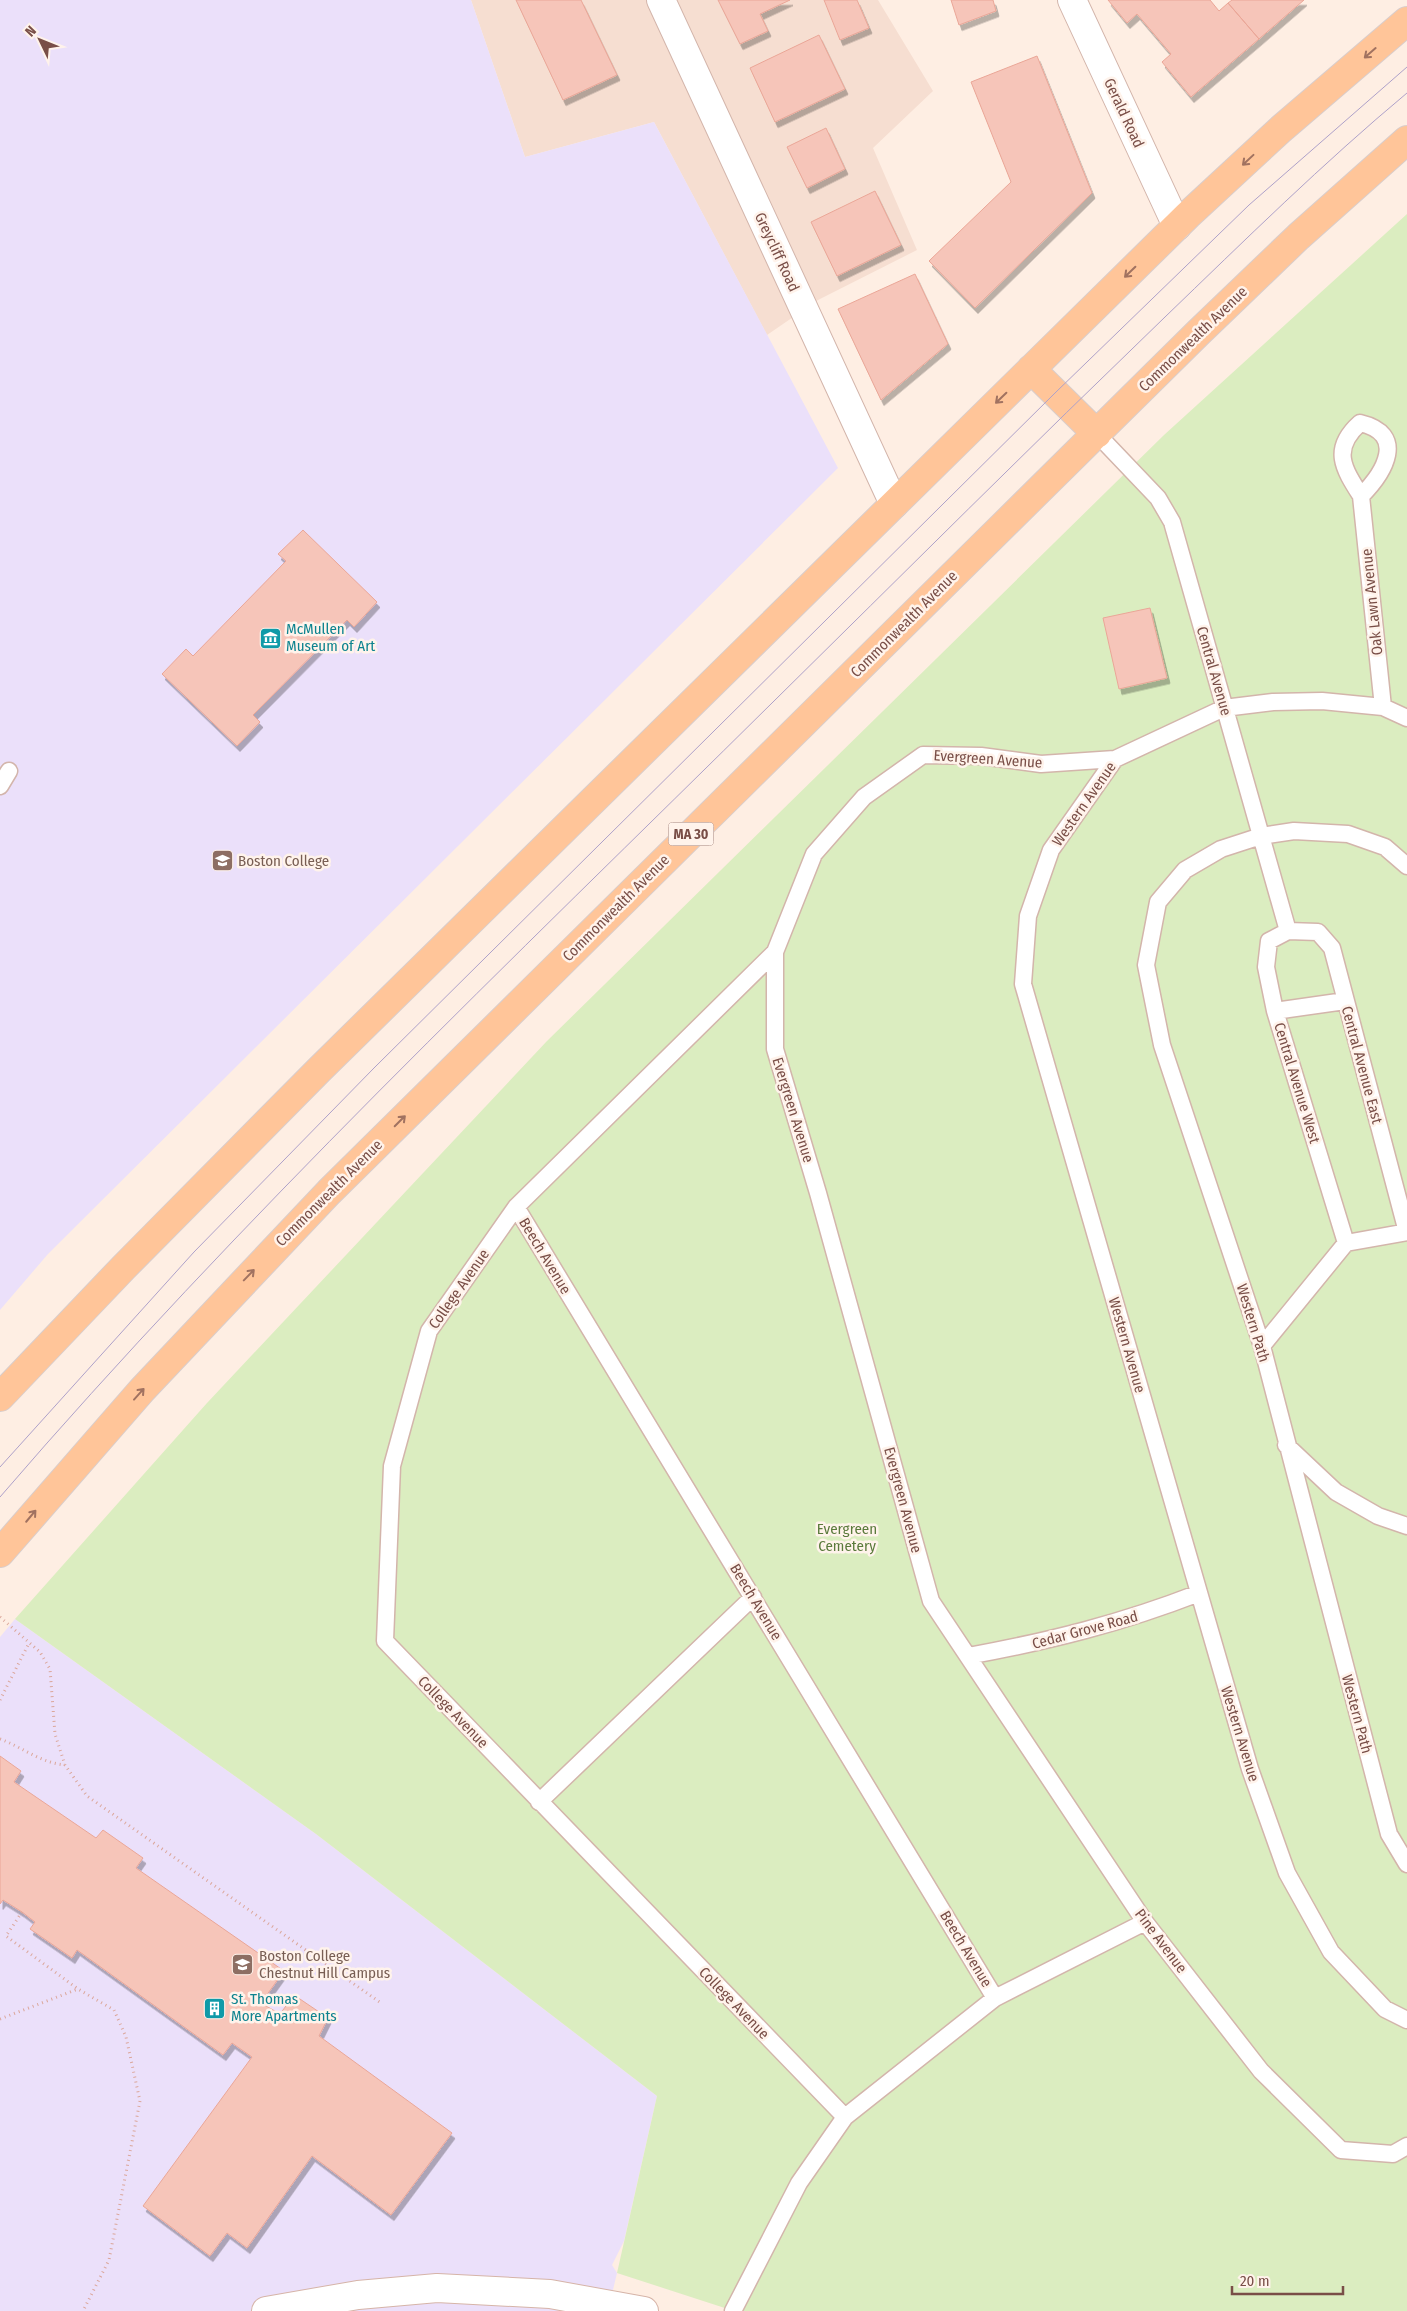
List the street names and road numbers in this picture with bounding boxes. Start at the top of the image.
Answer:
street label: Gerald Road [1100,75,1148,151]
street label: Greycliff Road [751,210,803,294]
street label: Commonwealth Avenue [1135,283,1251,395]
street label: Oak Lawn Avenue [1357,548,1387,656]
street label: Commonwealth Avenue [847,567,961,681]
street label: Central Avenue [1193,624,1235,718]
street label: Evergreen Avenue [933,746,1043,772]
street label: Western Avenue [1048,758,1120,850]
road number: MA 30 [668,822,714,846]
street label: Commonwealth Avenue [559,851,673,965]
street label: Central Avenue East [1338,1004,1386,1126]
street label: Central Avenue West [1270,1020,1324,1146]
street label: Evergreen Avenue [768,1055,818,1165]
street label: Commonwealth Avenue [272,1136,386,1250]
street label: Beech Avenue [515,1215,575,1297]
street label: College Avenue [425,1246,493,1332]
street label: Western Path [1233,1282,1273,1364]
street label: Western Avenue [1105,1295,1149,1395]
street label: Evergreen Avenue [880,1445,926,1555]
street label: Beech Avenue [726,1561,786,1643]
street label: Cedar Grove Road [1030,1607,1140,1653]
street label: College Avenue [414,1672,492,1752]
street label: Western Path [1338,1673,1376,1755]
street label: Western Avenue [1217,1684,1263,1784]
street label: Pine Avenue [1131,1905,1191,1977]
street label: Beech Avenue [936,1908,996,1990]
street label: College Avenue [695,1963,773,2043]

